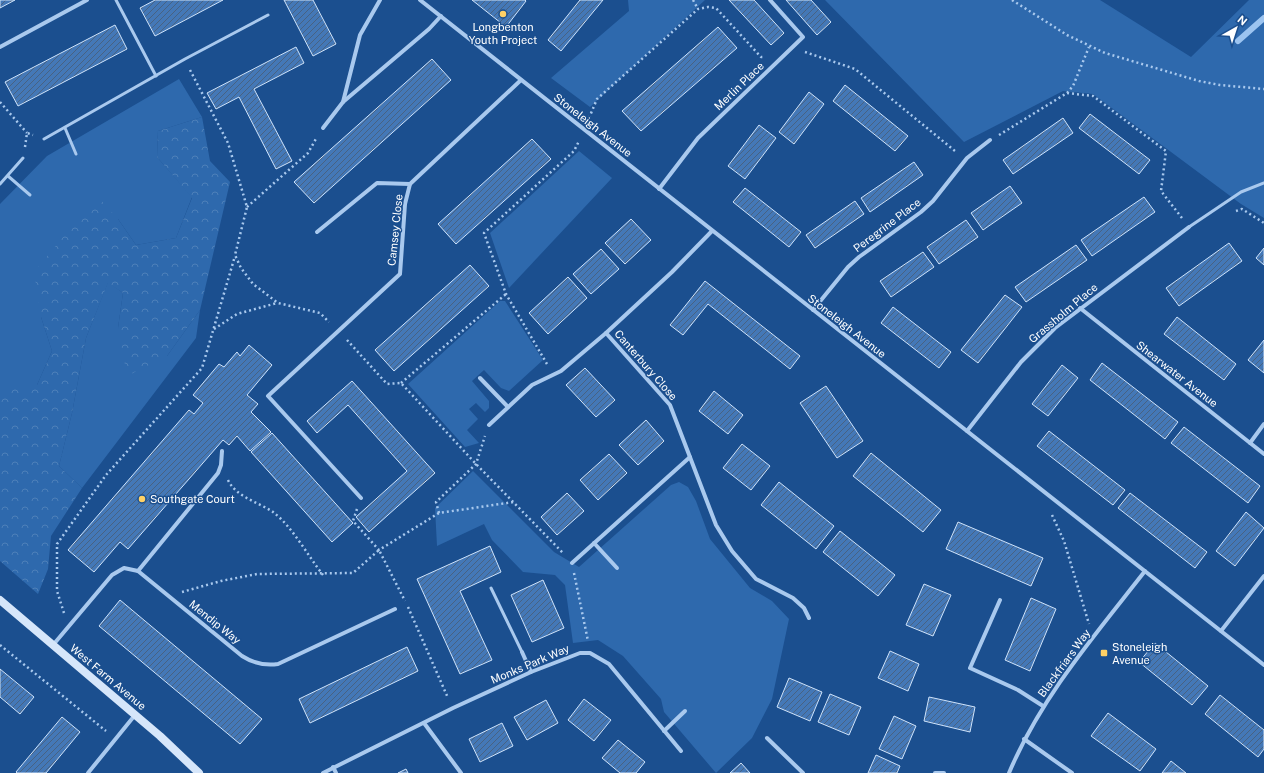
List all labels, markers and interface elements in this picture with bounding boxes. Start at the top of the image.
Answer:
north arrow [1216,8,1256,48]
marker: Longbenton Youth Project [498,9,508,19]
text: N [1235,13,1249,28]
place label: Longbenton Youth Project [469,21,537,46]
street label: Merlin Place [712,60,766,112]
street label: Stoneleigh Avenue [552,91,634,159]
street label: Camsey Close [385,194,405,266]
street label: Peregrine Place [851,196,923,254]
street label: Grassholm Place [1026,281,1100,345]
street label: Stoneleigh Avenue [806,292,888,360]
street label: Canterbury Close [612,328,680,402]
street label: Shearwater Avenue [1134,339,1220,409]
place label: Southgate Court [150,493,235,505]
marker: Southgate Court [137,494,147,504]
street label: Mendip Way [187,598,243,646]
street label: Blackfriars Way [1036,627,1093,699]
place label: Stoneleigh Avenue [1112,641,1167,666]
street label: West Farm Avenue [68,642,148,712]
street label: Monks Park Way [489,642,571,686]
marker: Stoneleigh Avenue [1099,648,1109,658]

